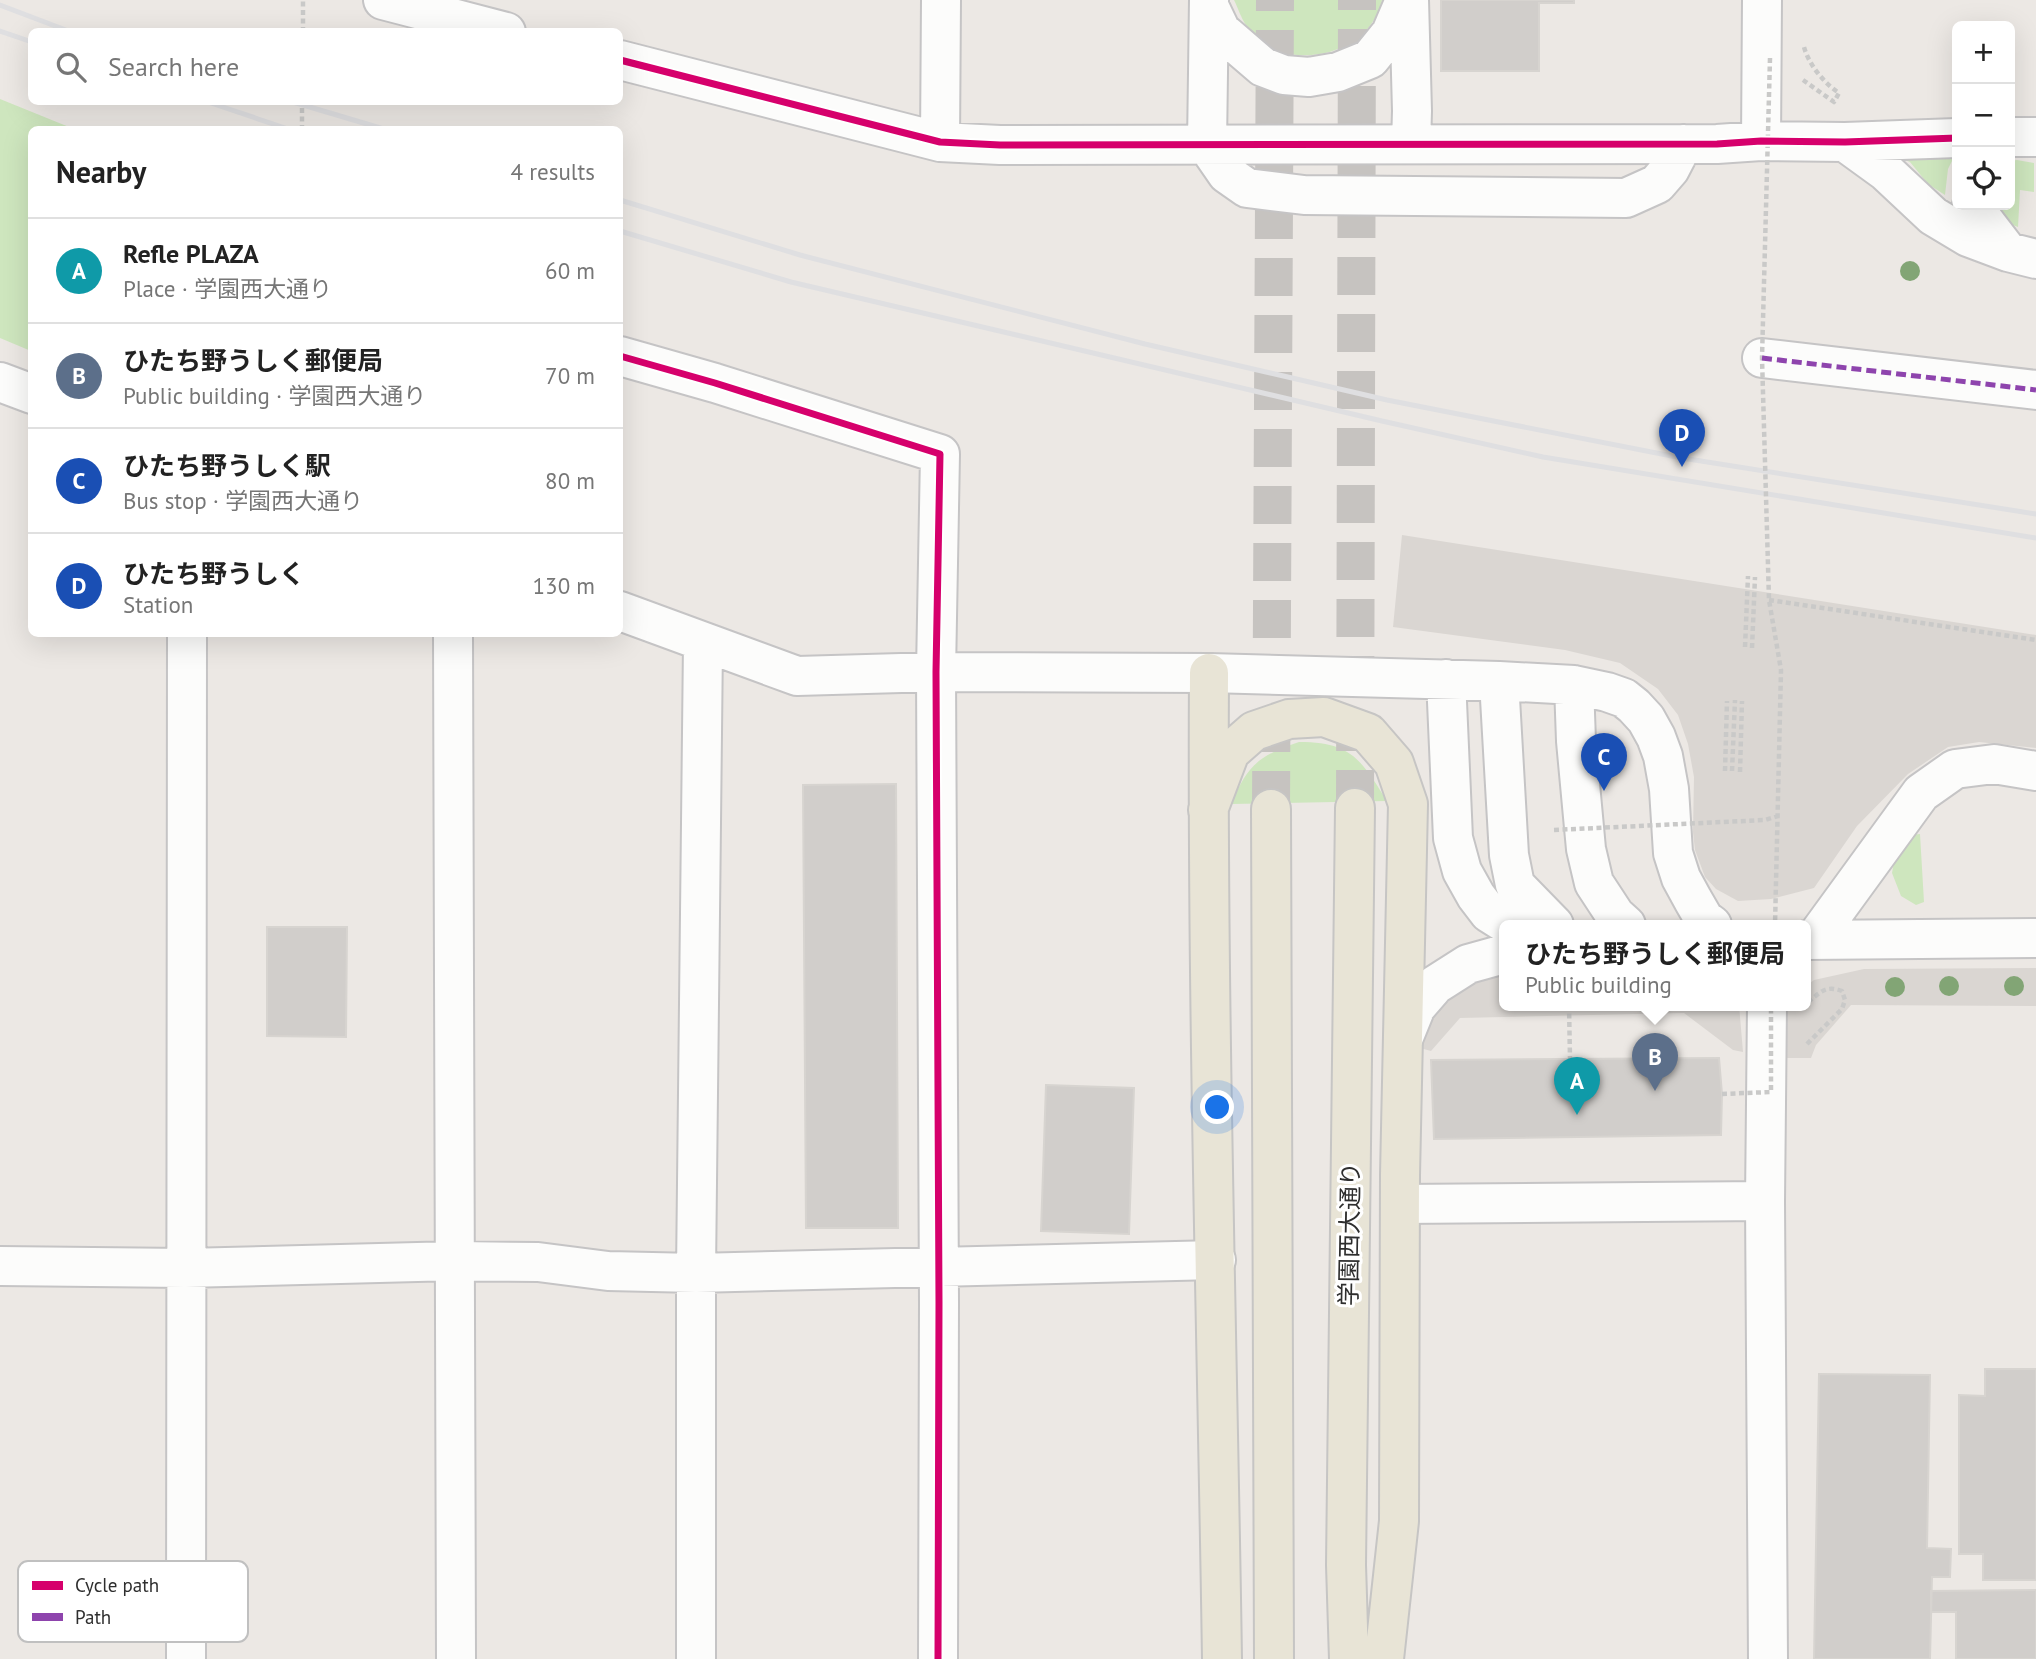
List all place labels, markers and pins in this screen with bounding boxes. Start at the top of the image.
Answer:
pin: D [1659,409,1705,467]
pin: C [1581,733,1627,791]
pin: B [1632,1033,1678,1091]
pin: A [1554,1057,1600,1115]

